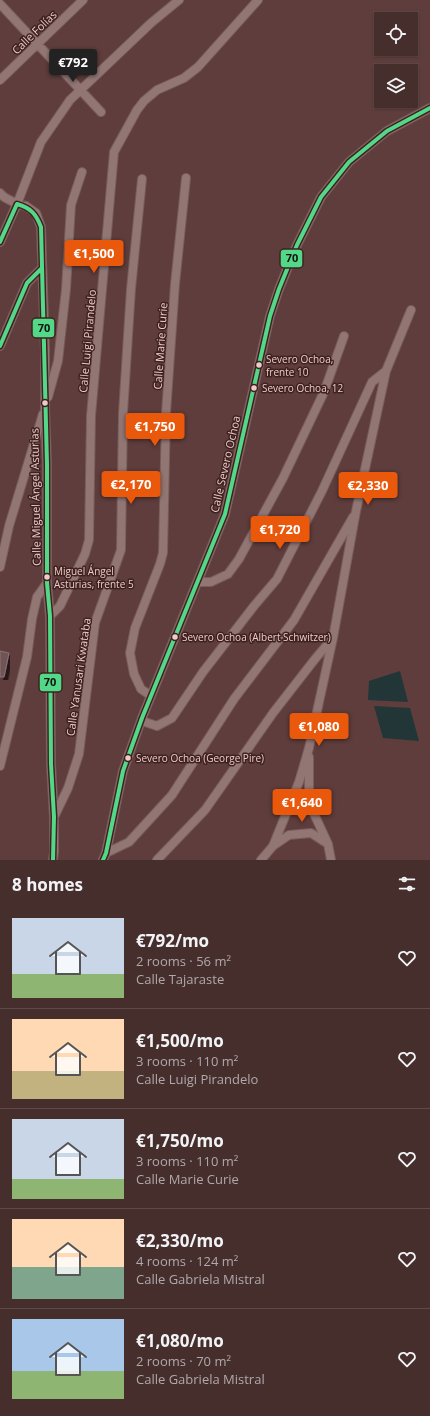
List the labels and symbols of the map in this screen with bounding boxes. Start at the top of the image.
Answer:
street label: Calle Folías [8,7,60,57]
pin: €792 [49,49,97,83]
pin: €1,500 [61,240,127,274]
line badge: 70 [280,249,303,268]
text: 70 [286,250,298,265]
street label: Calle Luigi Pirandelo [75,288,99,393]
street label: Calle Marie Curie [149,302,171,390]
line badge: 70 [32,318,55,338]
text: 70 [38,320,50,335]
place label: Severo Ochoa, frente 10 [266,352,333,379]
marker: Severo Ochoa, frente 10 [254,360,264,370]
place label: Severo Ochoa, 12 [262,381,344,395]
marker: Severo Ochoa, 12 [249,383,259,393]
unlabelled marker [40,398,50,408]
pin: €1,750 [122,413,188,447]
street label: Calle Severo Ochoa [207,414,243,514]
street label: Calle Miguel Ángel Asturias [26,428,44,566]
pin: €2,170 [98,471,164,505]
pin: €2,330 [335,472,401,506]
pin: €1,720 [247,516,313,550]
place label: Miguel Ángel Asturias, frente 5 [54,564,134,591]
marker: Miguel Ángel Asturias, frente 5 [42,572,52,582]
street label: Calle Yanusari Kwataba [62,617,94,737]
place label: Severo Ochoa (Albert Schwitzer) [182,630,331,644]
marker: Severo Ochoa (Albert Schwitzer) [170,632,180,642]
line badge: 70 [39,673,62,692]
text: 70 [44,674,56,689]
pin: €1,080 [286,713,352,747]
place label: Severo Ochoa (George Pire) [136,751,264,765]
marker: Severo Ochoa (George Pire) [123,753,133,763]
pin: €1,640 [269,789,335,823]

